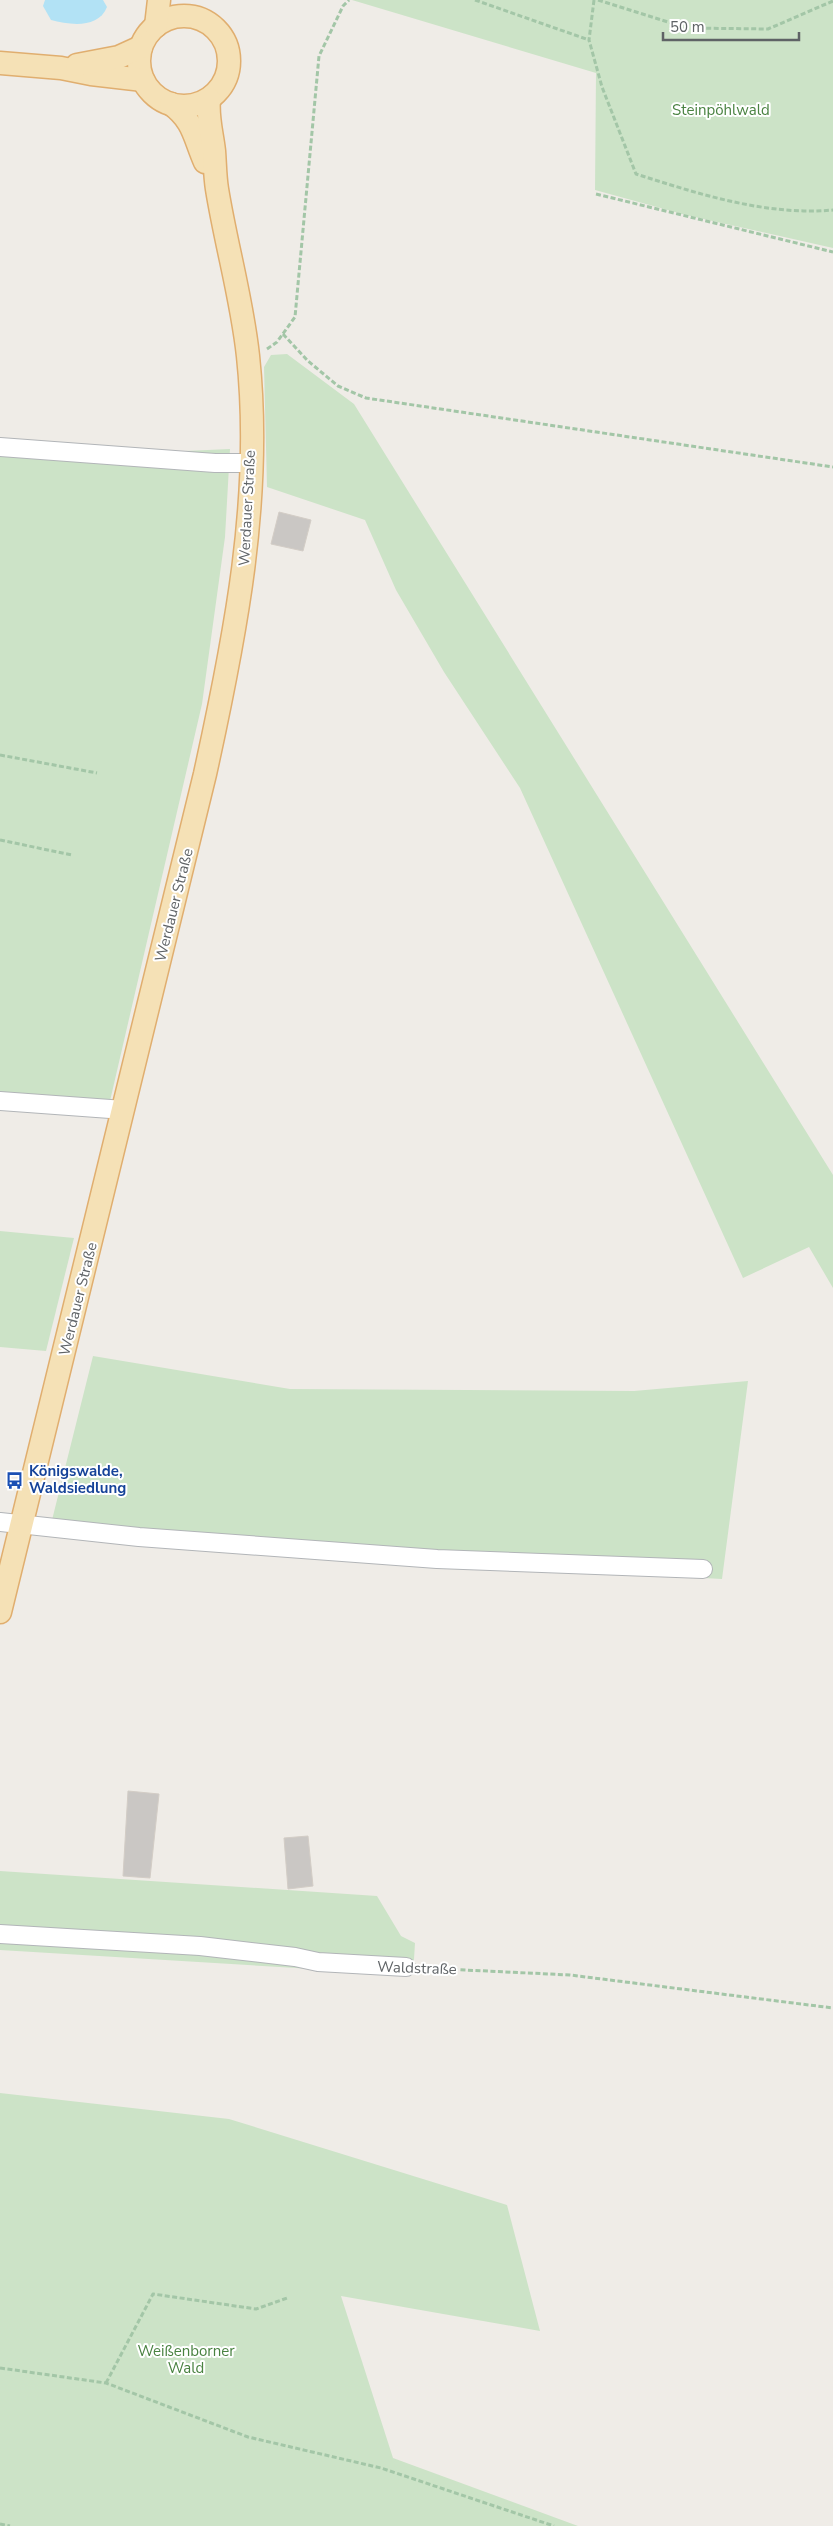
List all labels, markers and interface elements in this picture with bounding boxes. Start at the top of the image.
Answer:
scale bar [663,10,799,42]
text: 50 m [670,17,705,37]
park label: Steinpöhlwald [672,100,770,120]
street label: Werdauer Straße [234,449,260,566]
street label: Werdauer Straße [150,846,198,964]
street label: Werdauer Straße [54,1240,102,1358]
place label: Königswalde, Waldsiedlung [29,1461,126,1498]
bus stop icon: Königswalde, Waldsiedlung [5,1470,25,1490]
street label: Waldstraße [377,1957,457,1979]
park label: Weißenborner Wald [137,2341,235,2378]

